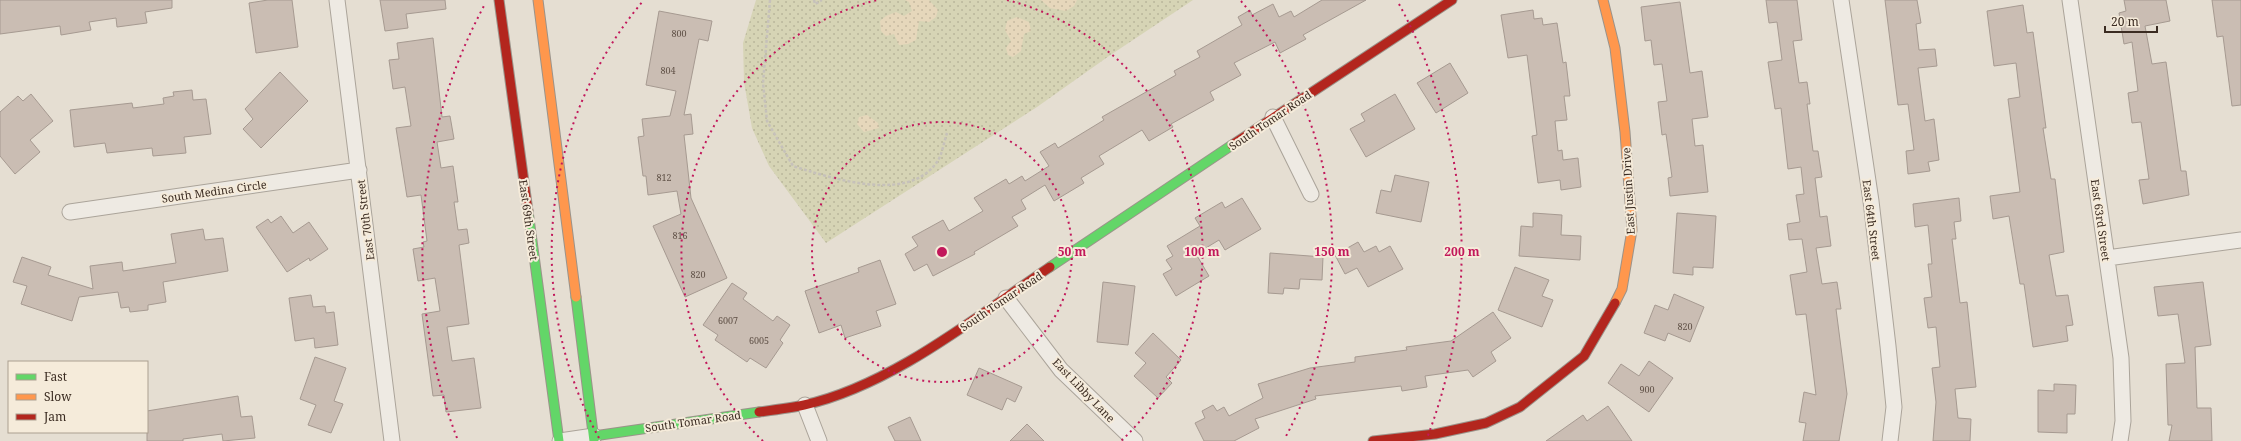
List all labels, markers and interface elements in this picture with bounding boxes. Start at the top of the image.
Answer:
scale bar [2105,8,2157,34]
text: 20 m [2111,13,2139,30]
house number: 800 [671,27,687,40]
house number: 804 [660,64,676,77]
street label: South Tomar Road [1226,87,1314,153]
street label: East Justin Drive [1618,147,1638,235]
house number: 812 [656,171,672,184]
street label: South Medina Circle [161,176,268,206]
street label: East 63rd Street [2088,178,2114,262]
street label: East 70th Street [353,179,377,261]
street label: East 69th Street [516,179,542,261]
street label: East 64th Street [1860,179,1884,261]
house number: 816 [672,229,688,242]
text: 50 m [1058,243,1086,260]
text: 100 m [1184,243,1220,260]
text: 150 m [1314,243,1350,260]
text: 200 m [1444,243,1480,260]
centre of rings [935,245,949,259]
house number: 820 [690,268,706,281]
street label: South Tomar Road [957,268,1045,334]
house number: 6007 [718,314,738,327]
house number: 820 [1677,320,1693,333]
house number: 6005 [749,334,769,347]
street label: East Libby Lane [1050,355,1118,425]
legend [8,361,148,433]
text: Fast [44,368,67,385]
house number: 900 [1639,383,1655,396]
text: Slow [44,388,72,405]
street label: South Tomar Road [644,407,742,435]
text: Jam [43,408,66,425]

